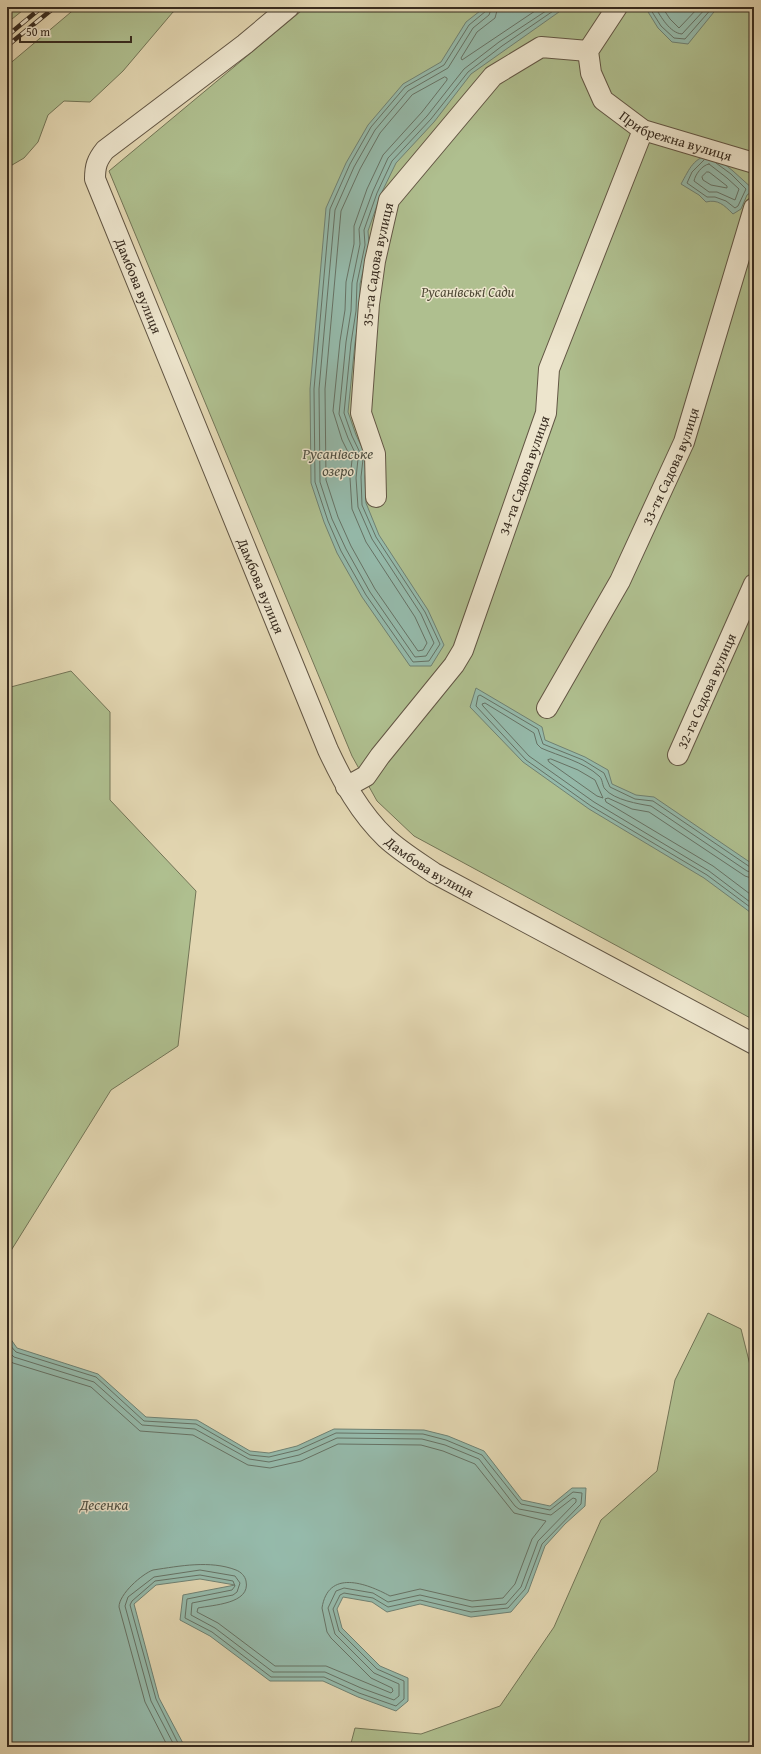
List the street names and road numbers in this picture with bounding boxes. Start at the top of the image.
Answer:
street label: Прибрежна вулиця [615,106,734,166]
street label: 35-та Садова вулиця [357,201,398,327]
street label: Дамбова вулиця [110,234,167,337]
street label: 33-тя Садова вулиця [637,405,704,528]
street label: 34-та Садова вулиця [494,413,554,538]
street label: Дамбова вулиця [232,534,289,637]
street label: 32-га Садова вулиця [672,630,741,752]
street label: Дамбова вулиця [380,831,478,903]

